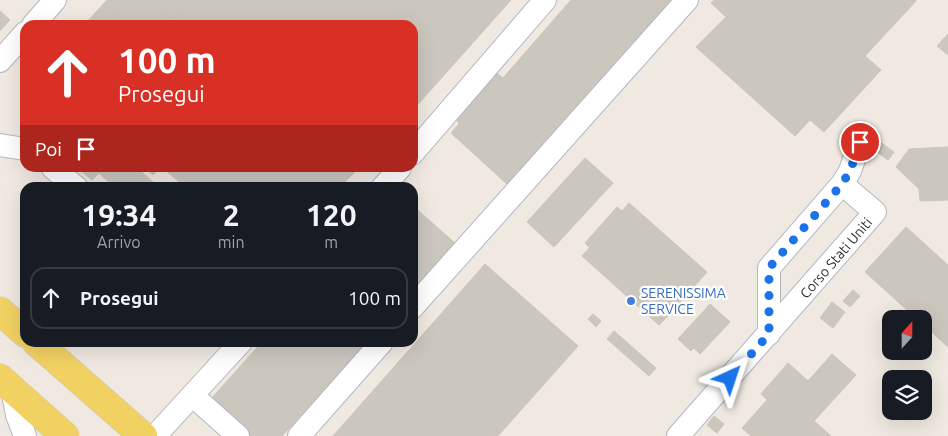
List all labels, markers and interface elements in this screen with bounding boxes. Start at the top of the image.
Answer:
icon: ahead [35,40,100,105]
text: 100 m [118,40,216,80]
text: Prosegui [118,81,205,106]
pin [839,121,881,163]
icon: arrive [846,128,874,156]
icon: arrive [72,135,100,163]
text: Poi [35,138,62,160]
text: 19:34 [81,198,156,232]
text: 2 [223,198,240,232]
text: 120 [306,198,357,232]
street label: Corso Stati Uniti [797,214,875,302]
text: Arrivo [97,233,141,251]
text: min [218,233,245,251]
text: m [324,233,338,251]
icon: ahead [37,284,65,312]
place label: SERENISSIMA SERVICE [641,285,726,317]
text: Prosegui [80,287,159,309]
text: 100 m [348,287,401,309]
marker: SERENISSIMA SERVICE [625,295,637,307]
north arrow [882,310,932,360]
map controls [882,310,932,420]
position arrow [703,351,755,403]
button: layers [882,370,932,420]

